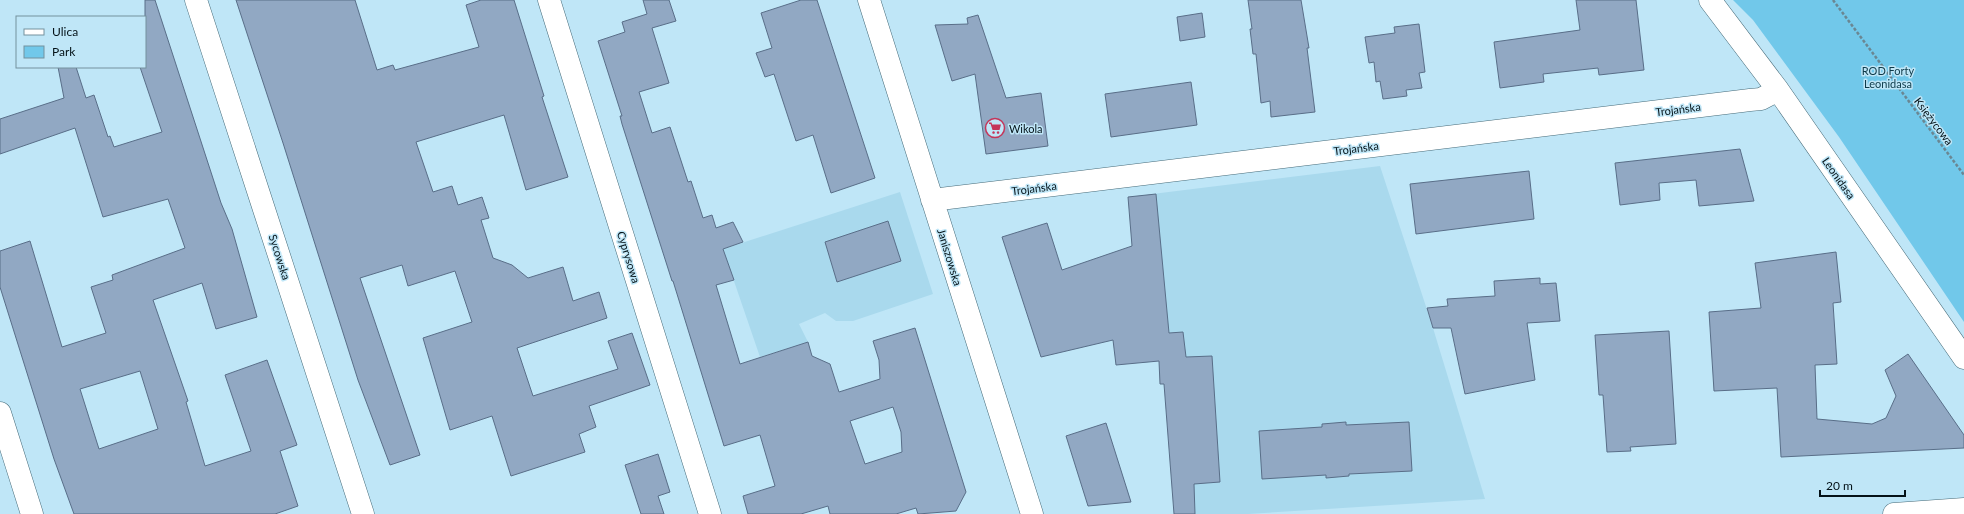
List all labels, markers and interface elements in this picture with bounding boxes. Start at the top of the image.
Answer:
legend [16,16,146,68]
text: Ulica [52,24,78,39]
text: Park [52,44,76,59]
park label: ROD Forty Leonidasa [1862,64,1915,90]
street label: Księżycowa [1912,95,1956,147]
street label: Trojańska [1655,100,1701,118]
supermarket icon: Wikola [984,117,1006,139]
place label: Wikola [1009,122,1043,135]
street label: Trojańska [1333,139,1379,157]
street label: Leonidasa [1820,155,1858,201]
street label: Trojańska [1011,179,1057,197]
street label: Janiszowska [935,227,965,287]
street label: Cyprysowa [615,229,643,285]
street label: Sycowska [267,233,293,281]
scale bar [1820,472,1905,498]
text: 20 m [1826,478,1853,493]

